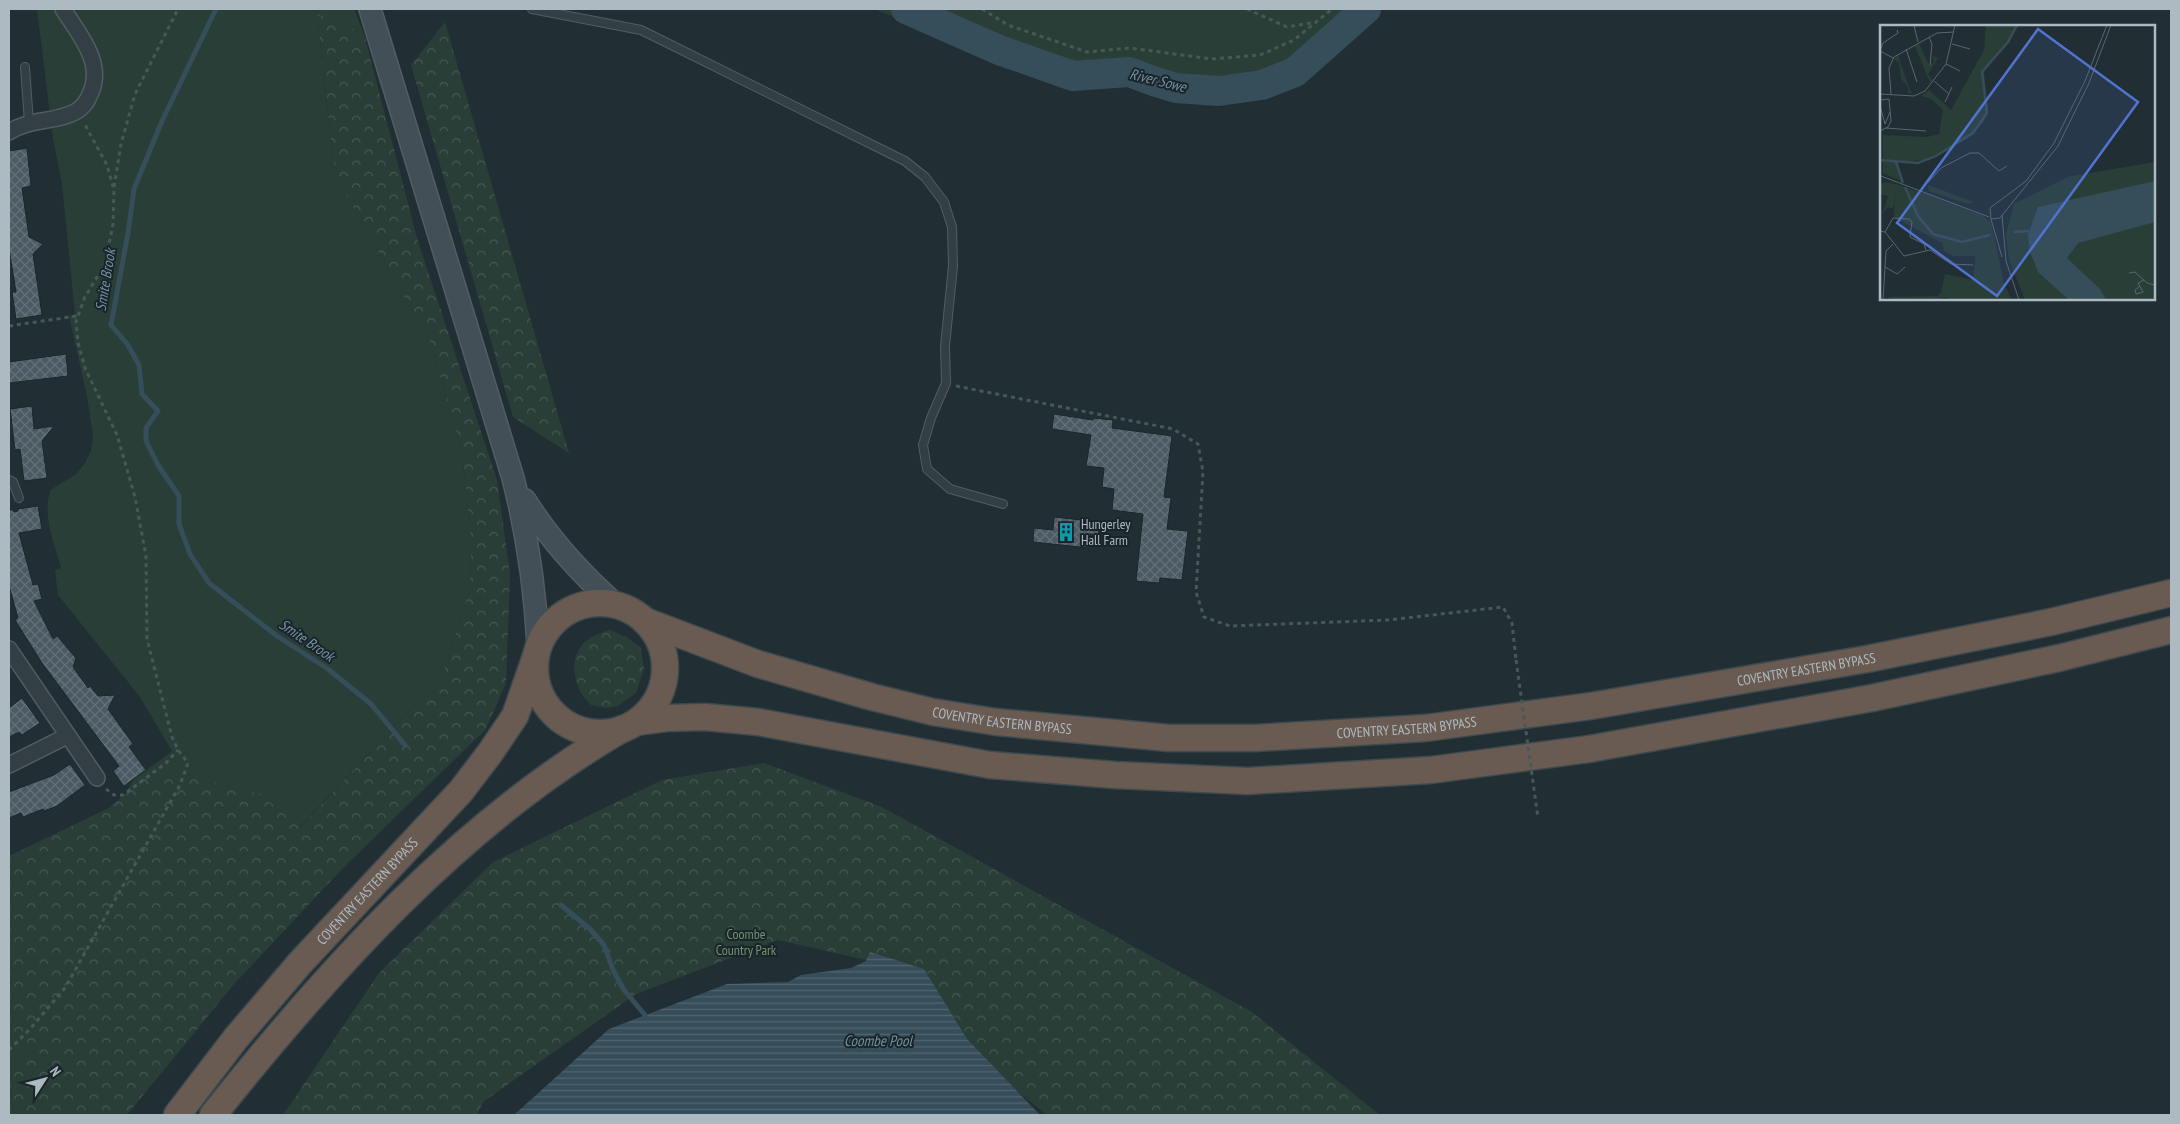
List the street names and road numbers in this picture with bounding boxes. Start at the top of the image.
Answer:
street label: COVENTRY EASTERN BYPASS [1736,649,1877,690]
street label: COVENTRY EASTERN BYPASS [931,703,1072,738]
street label: COVENTRY EASTERN BYPASS [1336,712,1478,742]
street label: COVENTRY EASTERN BYPASS [313,834,422,949]

